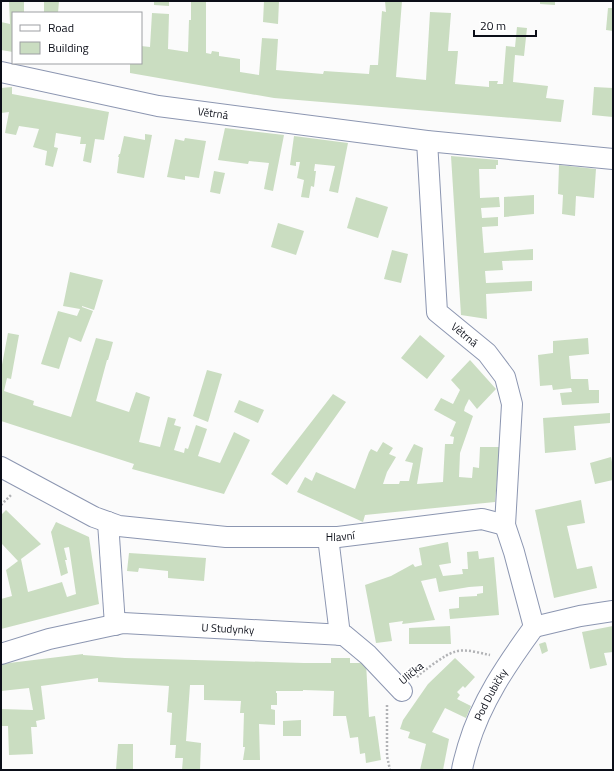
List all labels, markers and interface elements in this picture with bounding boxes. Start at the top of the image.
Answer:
legend [12,12,142,64]
scale bar [474,12,536,38]
text: 20 m [480,16,506,35]
text: Road [48,18,74,37]
text: Building [48,38,89,57]
street label: Větrná [197,103,230,123]
street label: Větrná [448,319,482,351]
street label: Hlavní [326,527,357,545]
street label: U Studynky [201,619,255,638]
street label: Ulička [395,658,427,688]
street label: Pod Dubičky [470,665,512,723]

